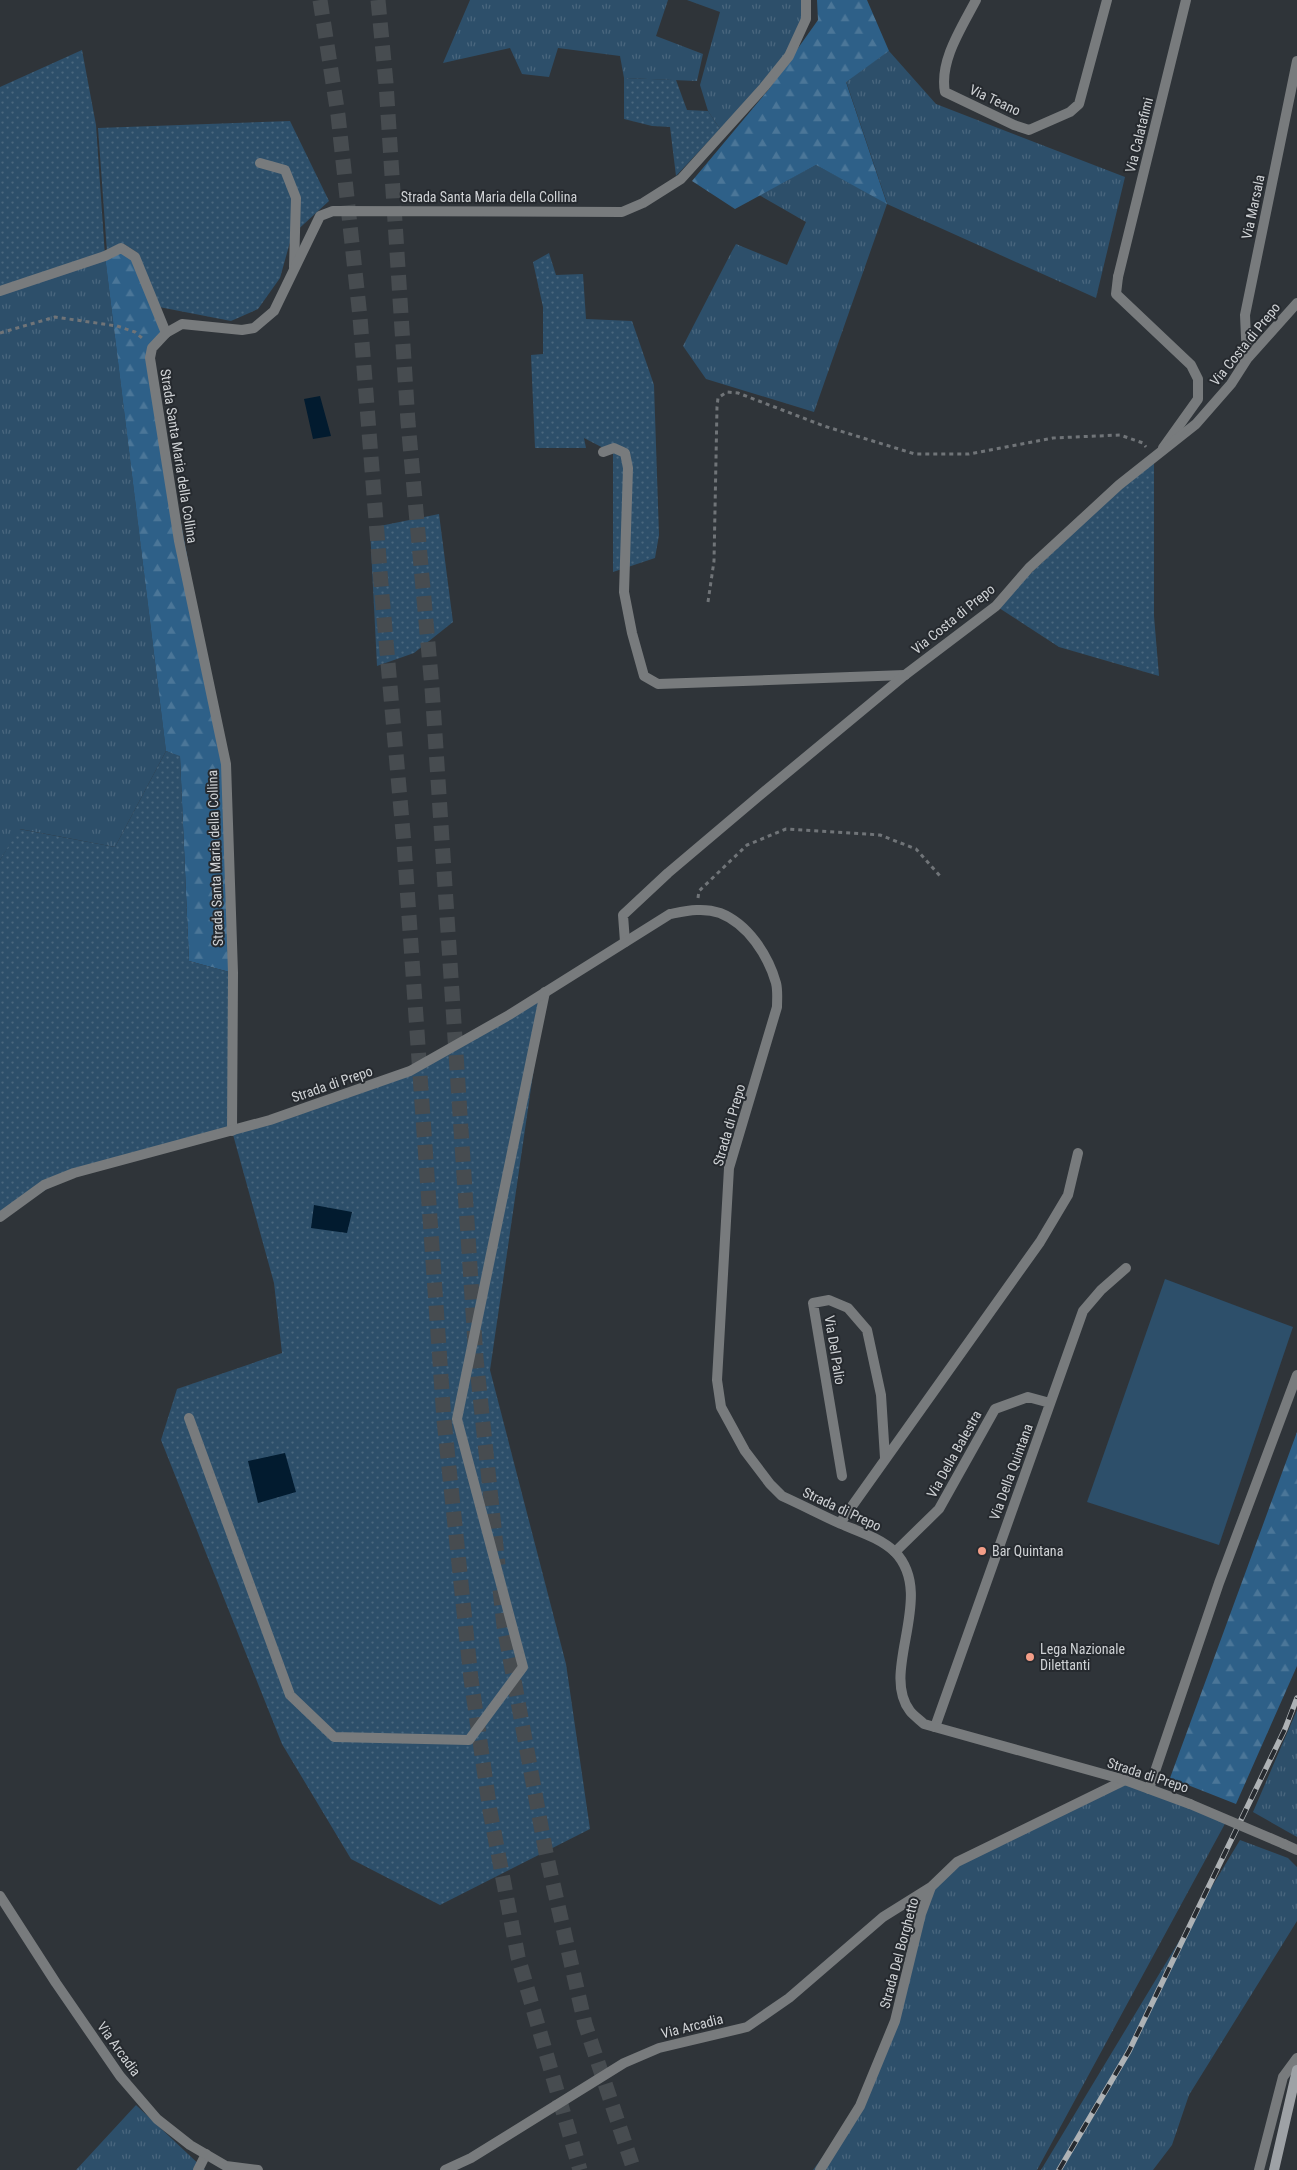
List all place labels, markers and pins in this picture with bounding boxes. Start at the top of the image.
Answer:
place label: Bar Quintana [992,1543,1063,1559]
marker: Bar Quintana [976,1545,988,1557]
place label: Lega Nazionale Dilettanti [1040,1641,1126,1673]
marker: Lega Nazionale Dilettanti [1024,1651,1036,1663]

